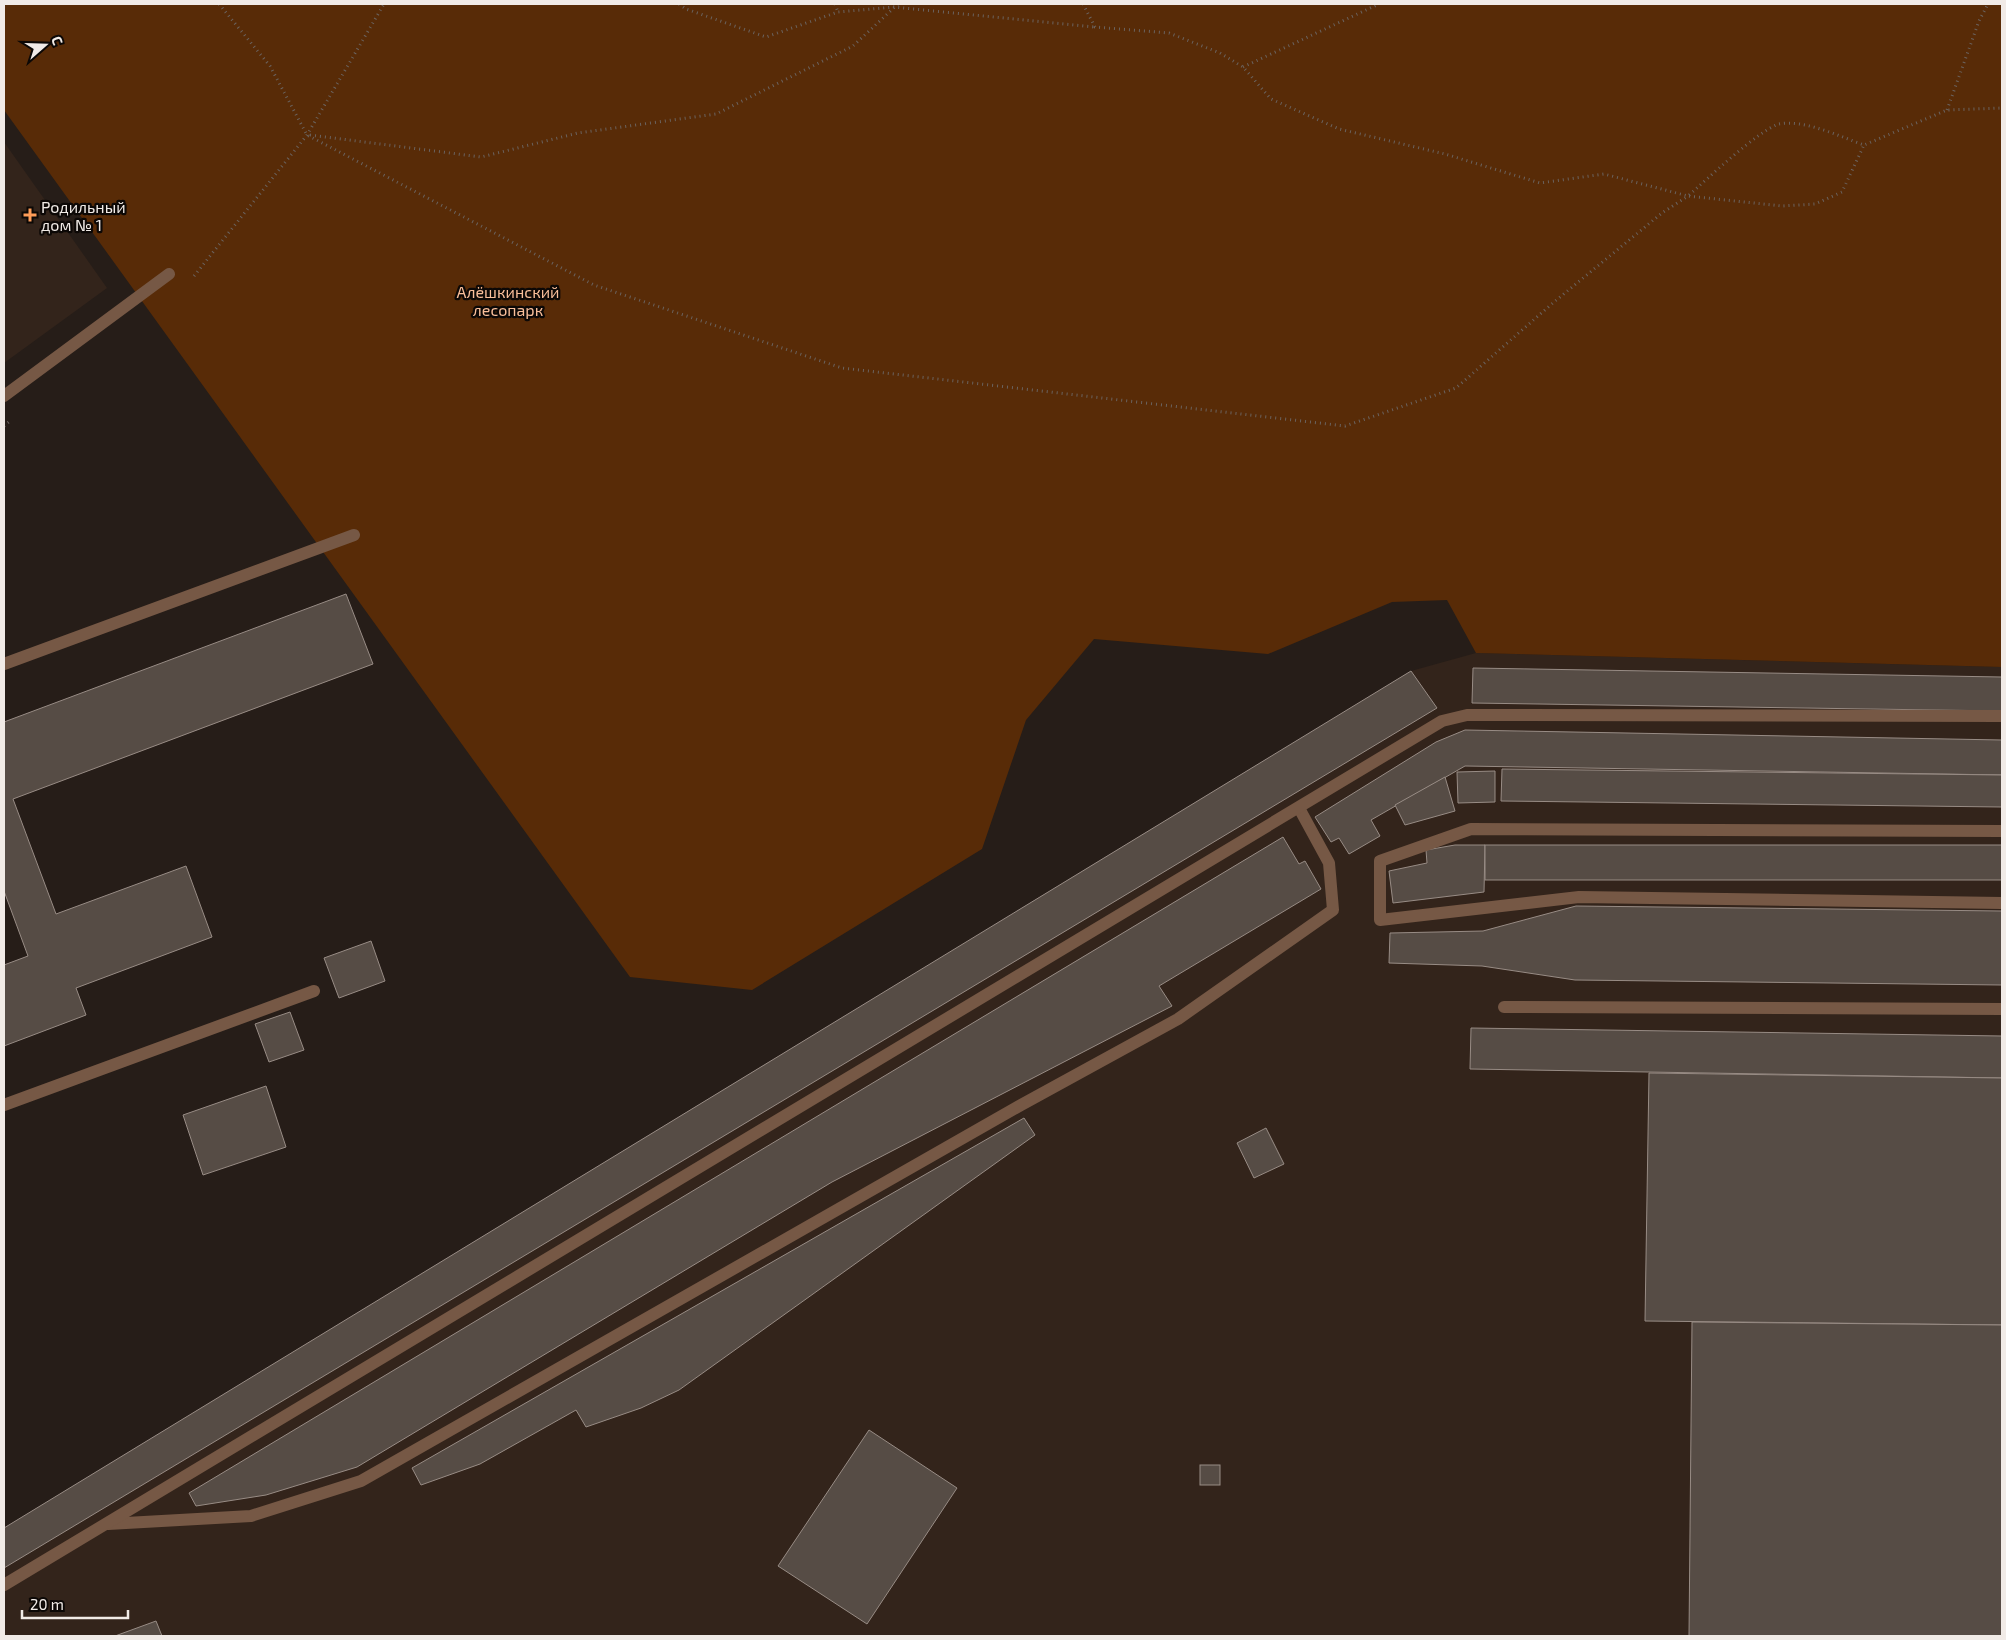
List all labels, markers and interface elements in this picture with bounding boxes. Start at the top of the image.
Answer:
north arrow [20,20,70,70]
text: С [48,34,67,47]
place label: Родильный дом № 1 [41,197,126,234]
marker: Родильный дом № 1 [23,208,37,222]
park label: Алёшкинский лесопарк [457,282,560,319]
scale bar [22,1588,129,1620]
text: 20 m [30,1595,64,1613]

